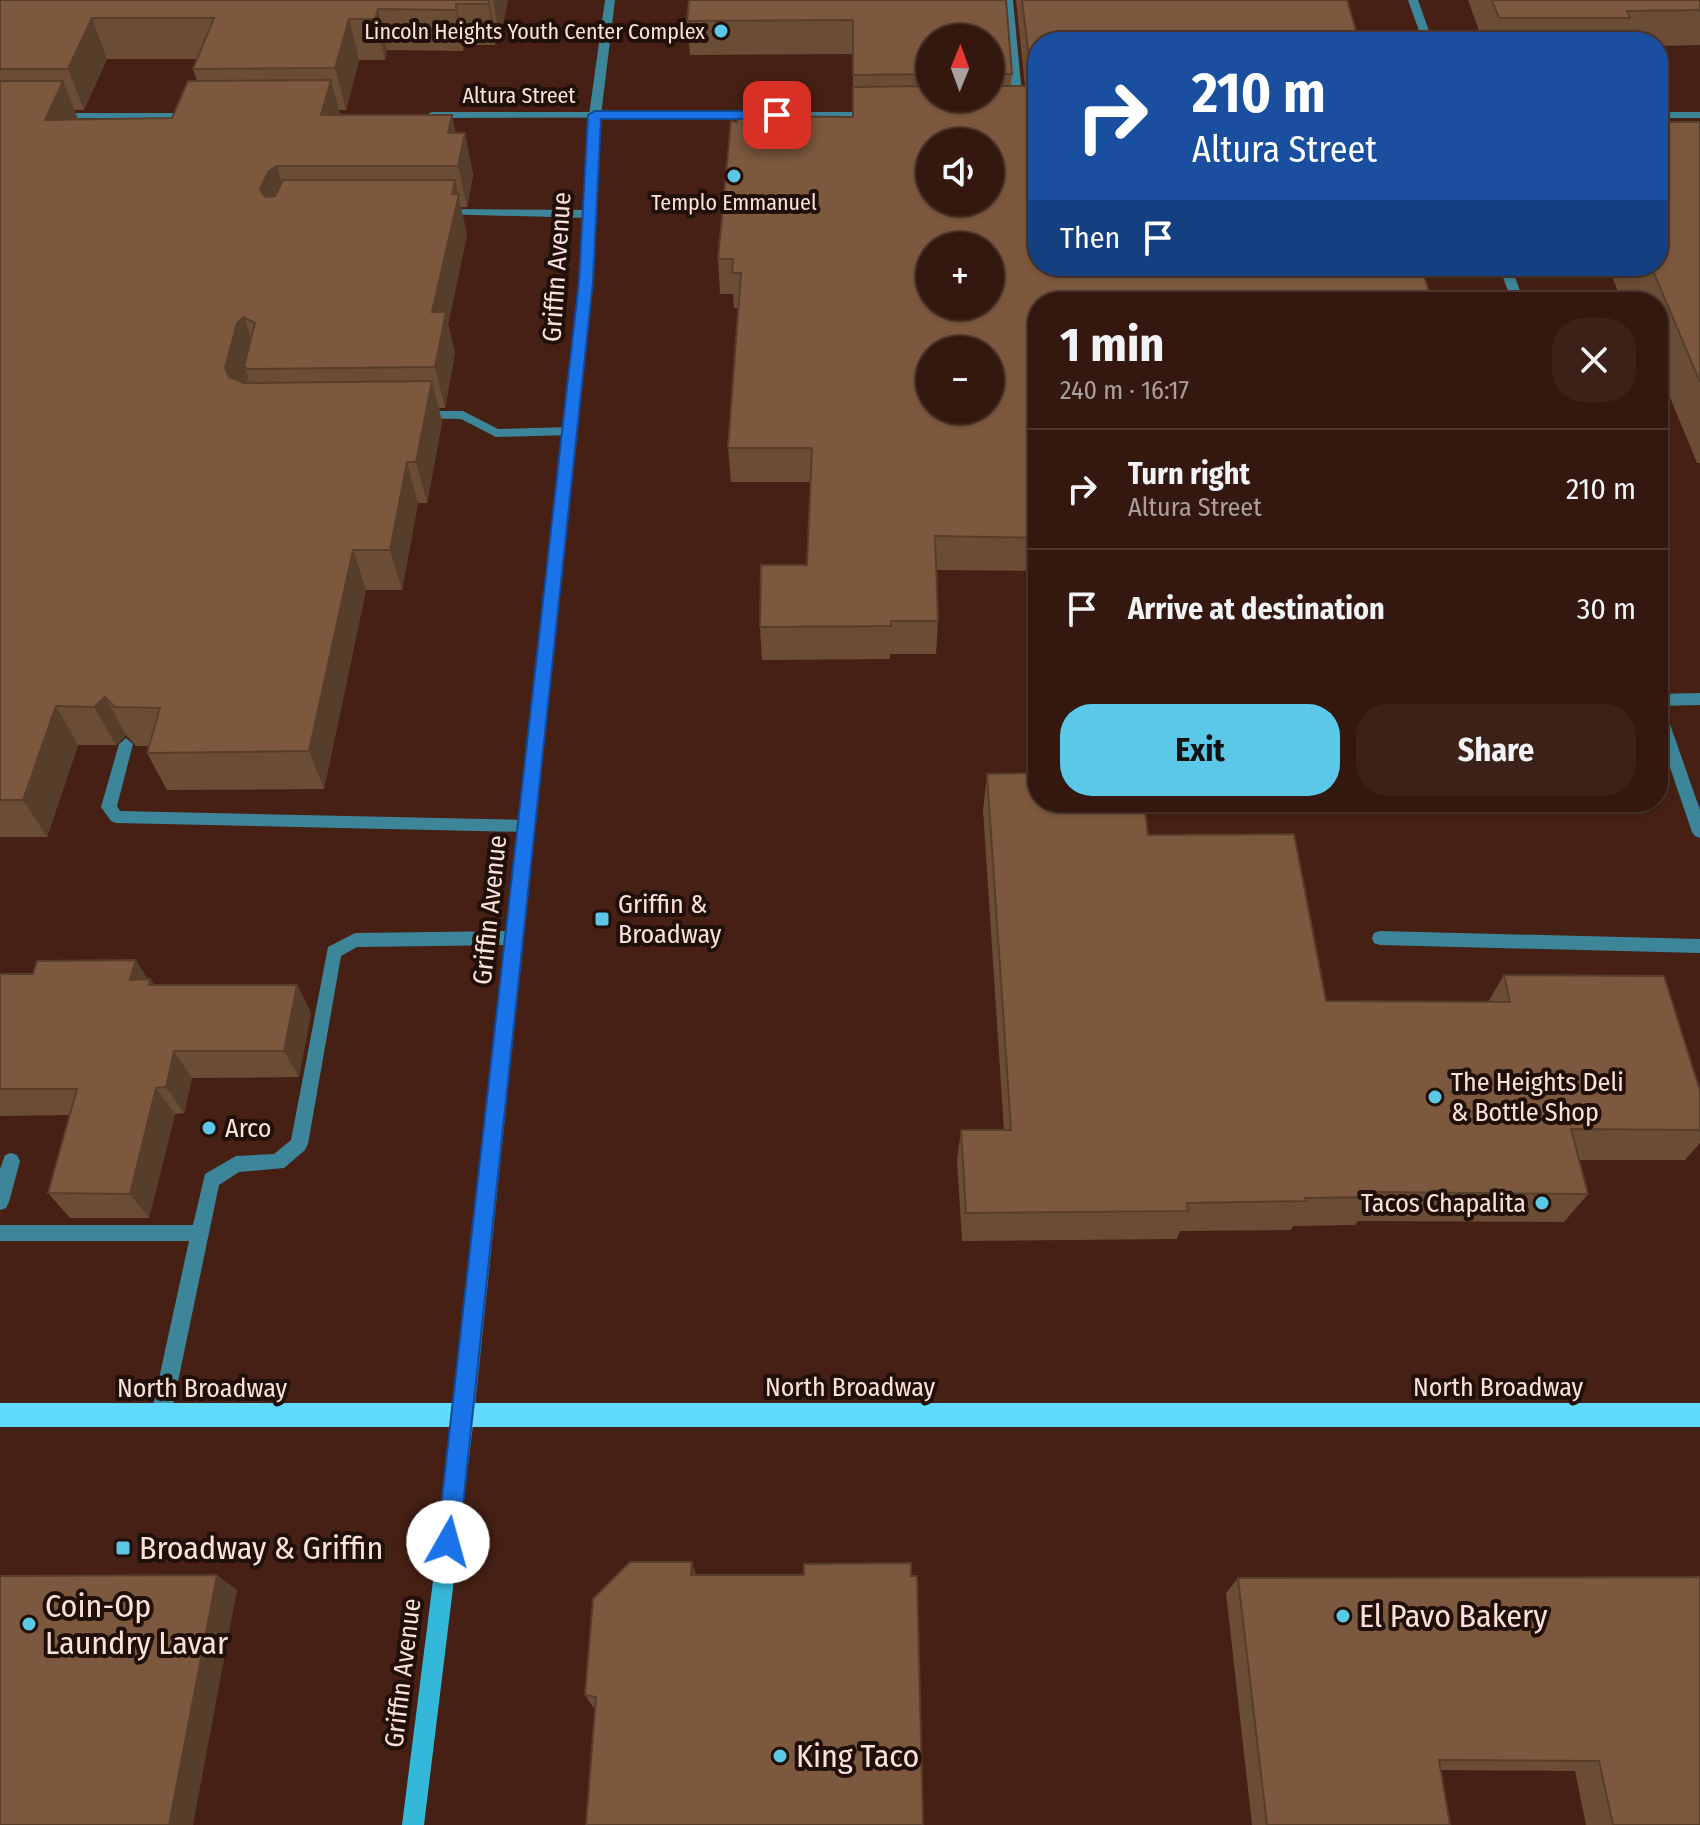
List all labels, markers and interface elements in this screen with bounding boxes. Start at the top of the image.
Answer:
place label: Lincoln Heights Youth Center Complex [364,18,705,45]
marker: Lincoln Heights Youth Center Complex [712,22,730,40]
north arrow [916,24,1004,112]
map controls [916,24,1004,424]
text: 210 m [1192,60,1326,127]
icon: right [1060,64,1164,168]
pin [743,81,811,149]
street label: Altura Street [462,82,576,109]
icon: arrive [755,93,799,137]
button: sound [916,128,1004,216]
text: Altura Street [1192,128,1377,172]
marker: Templo Emmanuel [725,167,743,185]
place label: Templo Emmanuel [651,189,817,216]
street label: Griffin Avenue [536,191,578,343]
icon: arrive [1136,216,1180,260]
text: Then [1060,220,1120,256]
button: + [916,232,1004,320]
text: 1 min [1060,316,1165,374]
button: close [1552,318,1636,402]
button: − [916,336,1004,424]
text: 240 m · 16:17 [1060,375,1189,406]
text: Turn right [1128,456,1250,492]
icon: right [1060,467,1104,511]
text: 210 m [1566,471,1636,507]
text: Altura Street [1128,492,1262,523]
icon: arrive [1060,587,1104,631]
text: Arrive at destination [1128,591,1385,627]
text: 30 m [1577,591,1636,627]
button: Exit [1060,704,1340,796]
button: Share [1356,704,1636,796]
street label: Griffin Avenue [467,834,513,986]
place label: Griffin & Broadway [618,889,722,950]
marker: Griffin & Broadway [593,910,611,928]
place label: The Heights Deli & Bottle Shop [1451,1067,1624,1128]
marker: The Heights Deli & Bottle Shop [1426,1088,1444,1106]
place label: Arco [225,1113,271,1144]
marker: Arco [200,1119,218,1137]
place label: Tacos Chapalita [1361,1188,1526,1219]
marker: Tacos Chapalita [1533,1194,1551,1212]
street label: North Broadway [765,1372,935,1403]
street label: North Broadway [1413,1372,1583,1403]
street label: North Broadway [117,1373,287,1404]
position arrow [406,1500,490,1584]
place label: Broadway & Griffin [139,1529,383,1567]
marker: Broadway & Griffin [114,1539,132,1557]
place label: Coin-Op Laundry Lavar [45,1587,228,1662]
street label: Griffin Avenue [378,1597,428,1749]
place label: El Pavo Bakery [1359,1597,1548,1635]
marker: El Pavo Bakery [1334,1607,1352,1625]
marker: Coin-Op Laundry Lavar [20,1615,38,1633]
place label: King Taco [796,1737,919,1775]
marker: King Taco [771,1747,789,1765]

